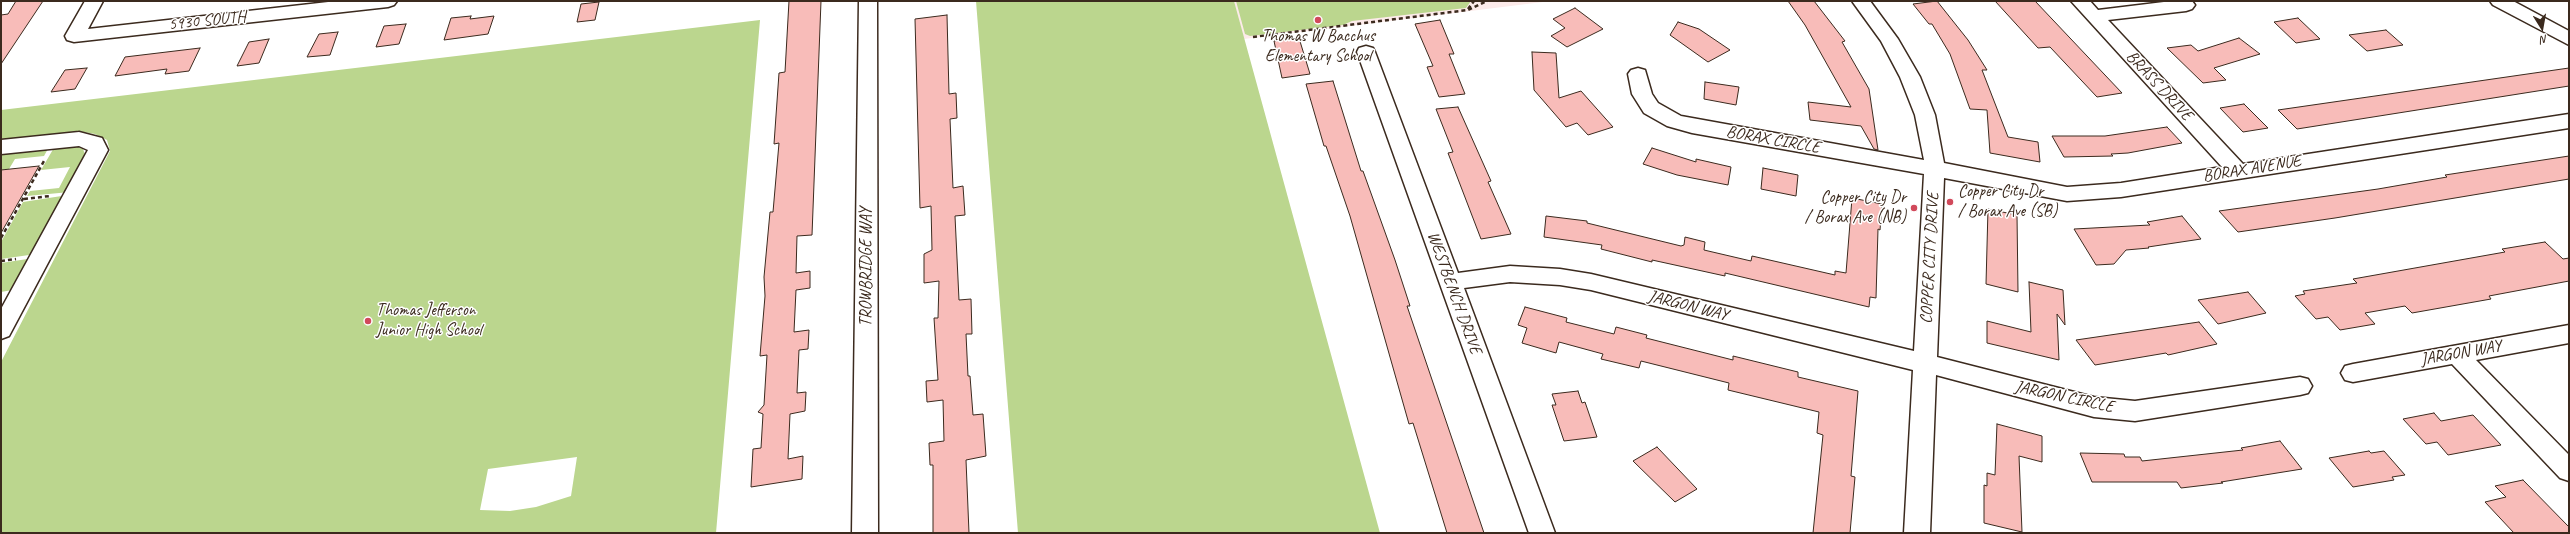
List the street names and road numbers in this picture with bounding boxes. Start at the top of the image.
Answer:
street label: 5930 SOUTH [167,7,247,35]
street label: BRASS DRIVE [2121,47,2197,125]
street label: BORAX CIRCLE [1725,122,1821,158]
street label: BORAX AVENUE [2201,151,2303,187]
street label: COPPER CITY DRIVE [1916,192,1944,324]
street label: TROWBRIDGE WAY [857,207,877,327]
street label: WESTBENCH DRIVE [1422,229,1486,357]
street label: JARGON WAY [1646,286,1730,326]
street label: JARGON WAY [2419,336,2503,370]
street label: JARGON CIRCLE [2013,377,2115,417]

